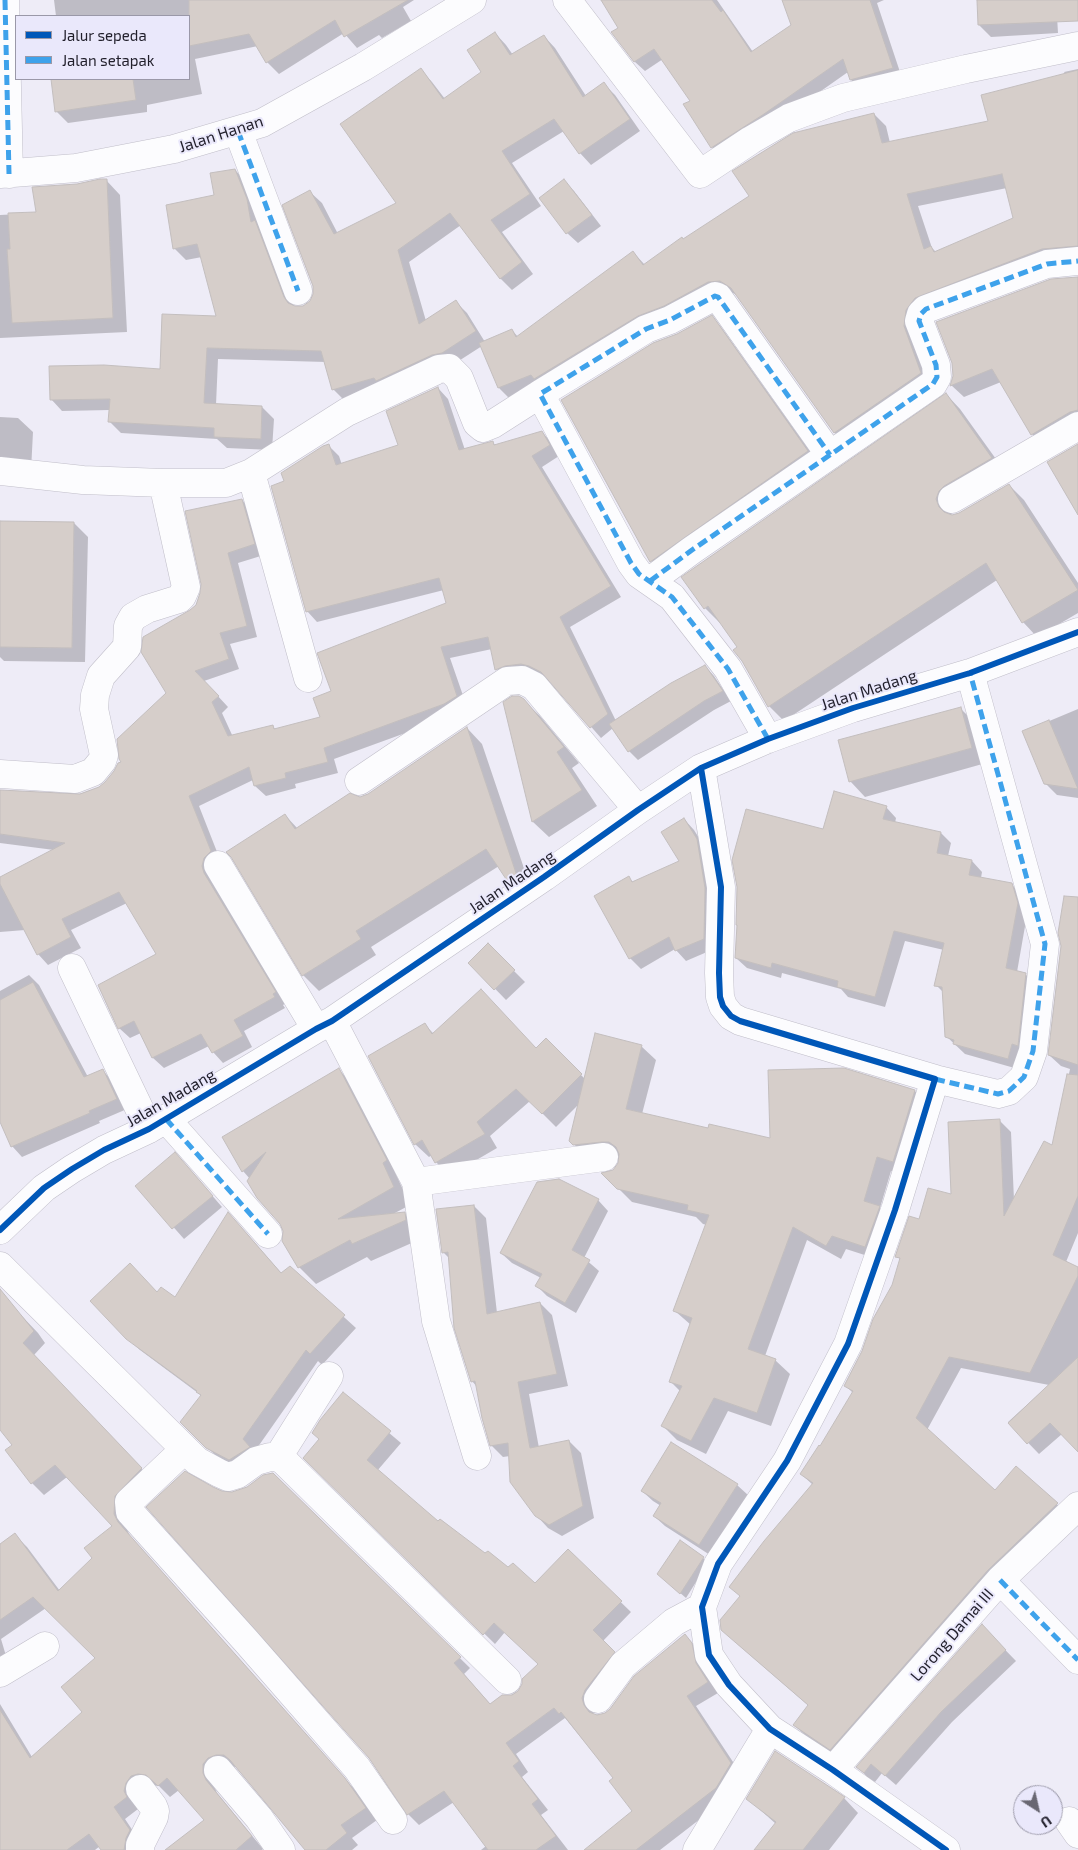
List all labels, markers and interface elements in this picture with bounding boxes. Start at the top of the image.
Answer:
legend [15,15,190,80]
text: Jalur sepeda [62,26,147,44]
text: Jalan setapak [62,51,154,69]
street label: Jalan Hanan [176,111,266,157]
street label: Jalan Madang [819,665,919,715]
street label: Jalan Madang [465,846,559,918]
street label: Jalan Madang [123,1065,219,1131]
street label: Lorong Damai III [906,1585,998,1685]
north arrow [1013,1785,1063,1835]
text: U [1038,1812,1055,1832]

